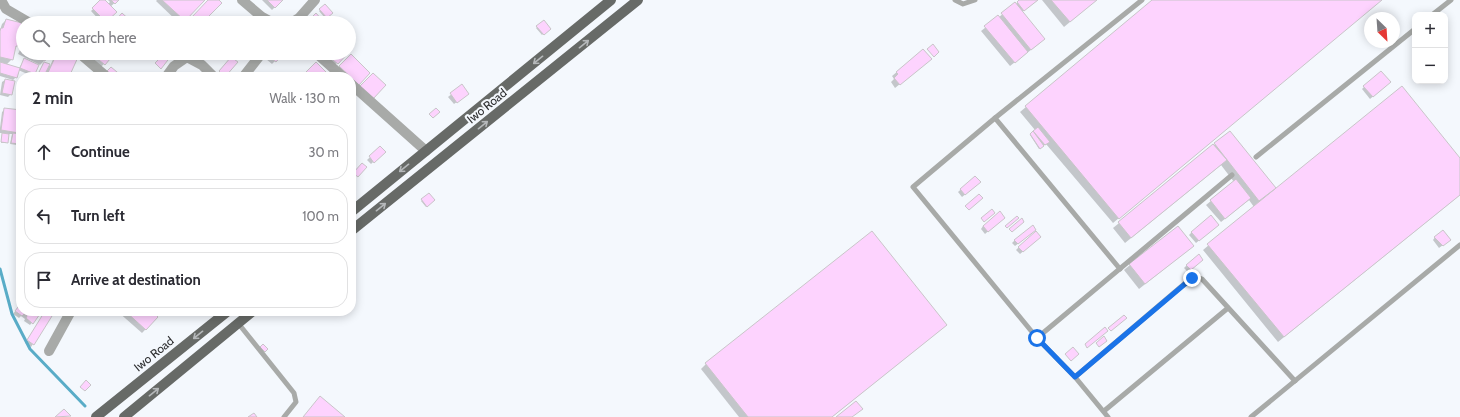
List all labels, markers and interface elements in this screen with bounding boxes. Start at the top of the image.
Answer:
north arrow [1364,12,1400,48]
map controls [1412,12,1448,84]
button: + [1412,12,1448,48]
search box [16,16,356,60]
icon: search [30,27,52,49]
text: Search here [62,29,137,47]
one-way arrow [579,40,590,48]
button: − [1412,48,1448,84]
one-way arrow [532,56,543,65]
street label: Iwo Road [464,85,510,126]
text: 2 min [32,88,73,108]
text: Walk · 130 m [269,90,340,106]
one-way arrow [477,121,488,130]
icon: ahead [33,141,55,163]
text: Continue [71,143,130,161]
text: 30 m [309,144,339,160]
one-way arrow [399,164,410,173]
one-way arrow [376,202,387,211]
icon: left [33,205,55,227]
text: Turn left [71,207,125,225]
text: 100 m [302,208,339,224]
icon: arrive [33,269,55,291]
route end [1183,269,1201,287]
text: Arrive at destination [71,271,201,289]
route start [1028,329,1046,347]
one-way arrow [192,331,203,340]
street label: Iwo Road [131,333,177,374]
one-way arrow [148,388,159,397]

